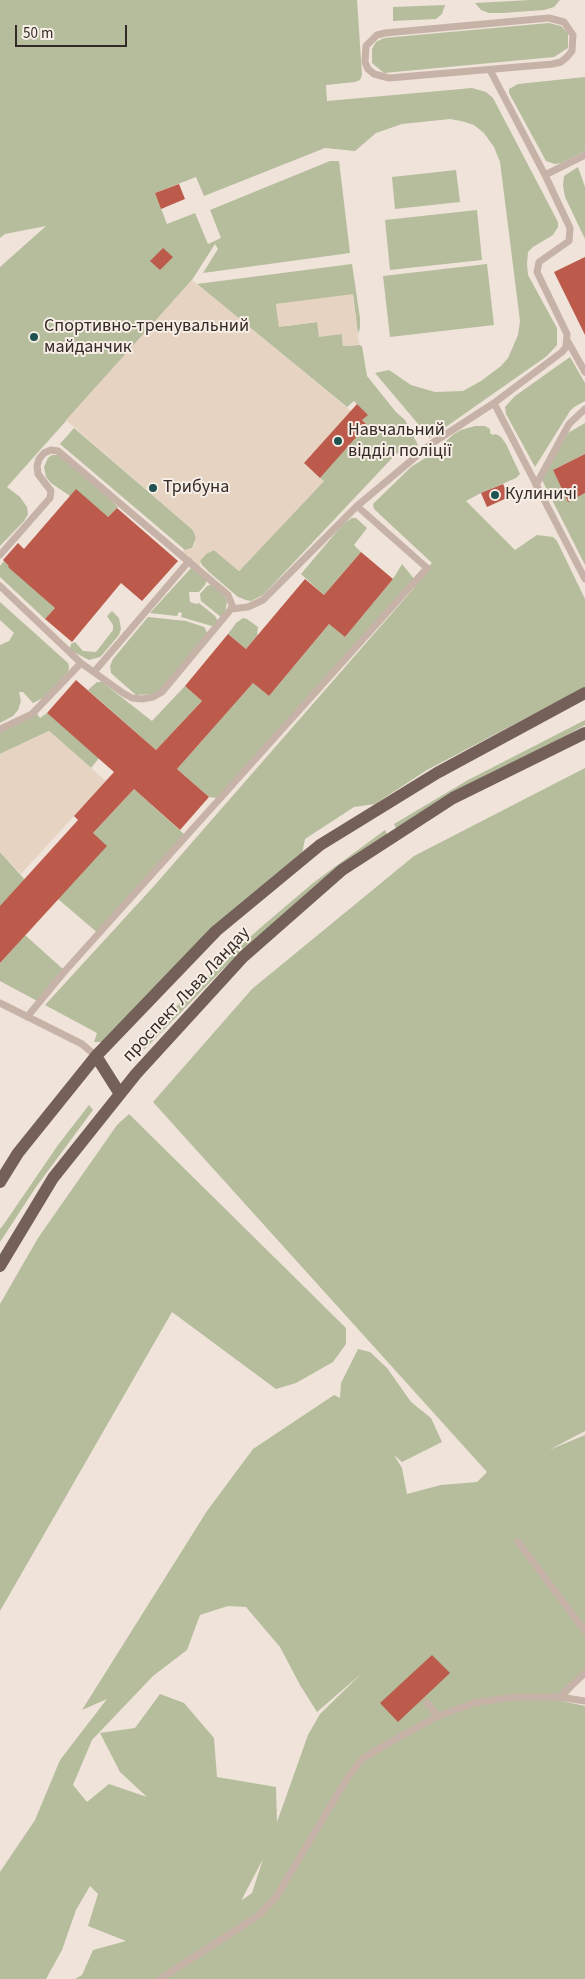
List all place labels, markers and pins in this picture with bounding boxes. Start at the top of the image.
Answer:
place label: Спортивно-тренувальний майданчик [44,316,249,358]
marker: Спортивно-тренувальний майданчик [28,331,40,343]
place label: Навчальний відділ поліції [348,420,452,462]
marker: Навчальний відділ поліції [332,435,344,447]
place label: Трибуна [163,477,229,499]
marker: Трибуна [147,482,159,494]
place label: Кулиничі [505,484,577,506]
marker: Кулиничі [489,489,501,501]

